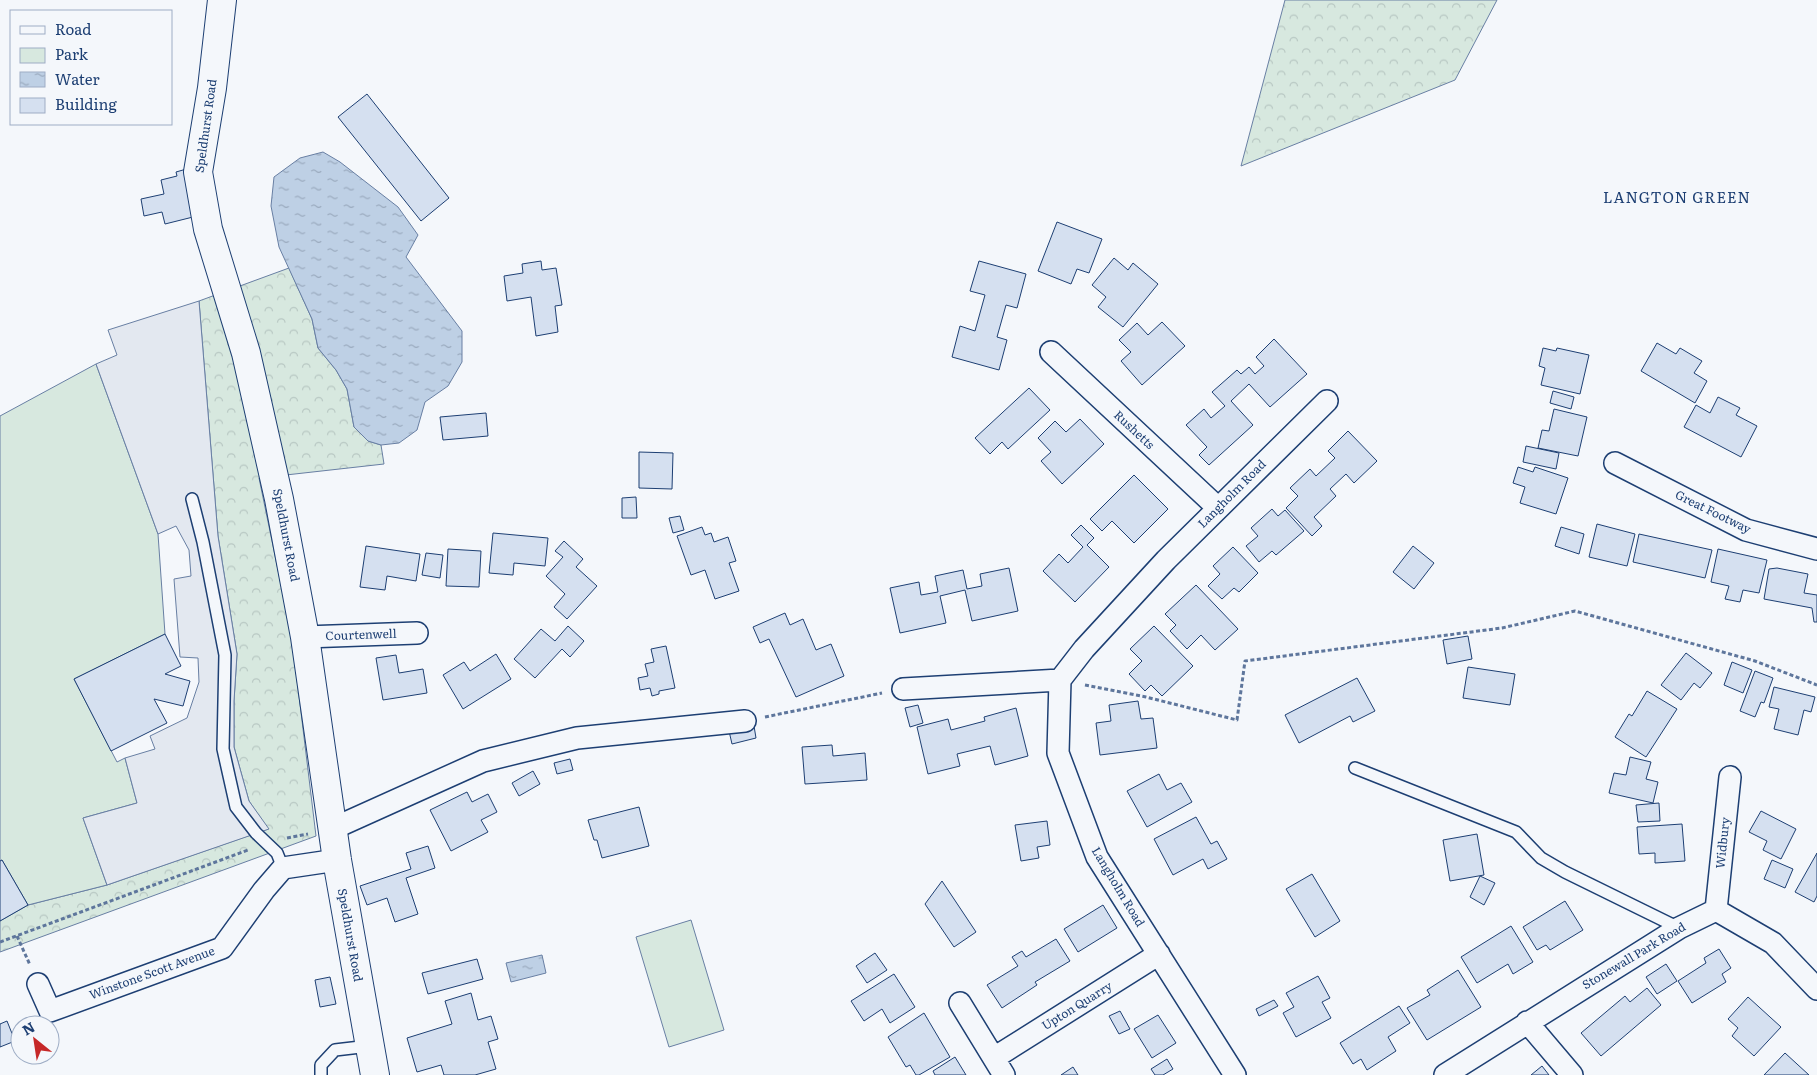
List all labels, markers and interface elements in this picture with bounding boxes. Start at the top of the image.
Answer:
legend [10,10,172,125]
text: Road [55,17,91,40]
text: Park [55,42,89,65]
text: Water [55,67,100,90]
street label: Speldhurst Road [190,77,221,174]
text: Building [55,92,117,115]
district label: LANGTON GREEN [1603,185,1751,208]
street label: Rushetts [1110,406,1160,453]
street label: Langholm Road [1193,455,1270,532]
street label: Great Footway [1672,485,1755,537]
street label: Speldhurst Road [269,487,305,584]
street label: Courtenwell [325,624,397,644]
street label: Widbury [1710,816,1734,870]
street label: Langholm Road [1088,843,1150,930]
street label: Speldhurst Road [334,887,368,984]
street label: Stonewall Park Road [1578,917,1689,993]
street label: Winstone Scott Avenue [86,941,217,1003]
street label: Upton Quarry [1038,976,1115,1034]
north arrow [10,1015,60,1065]
text: N [18,1016,38,1039]

